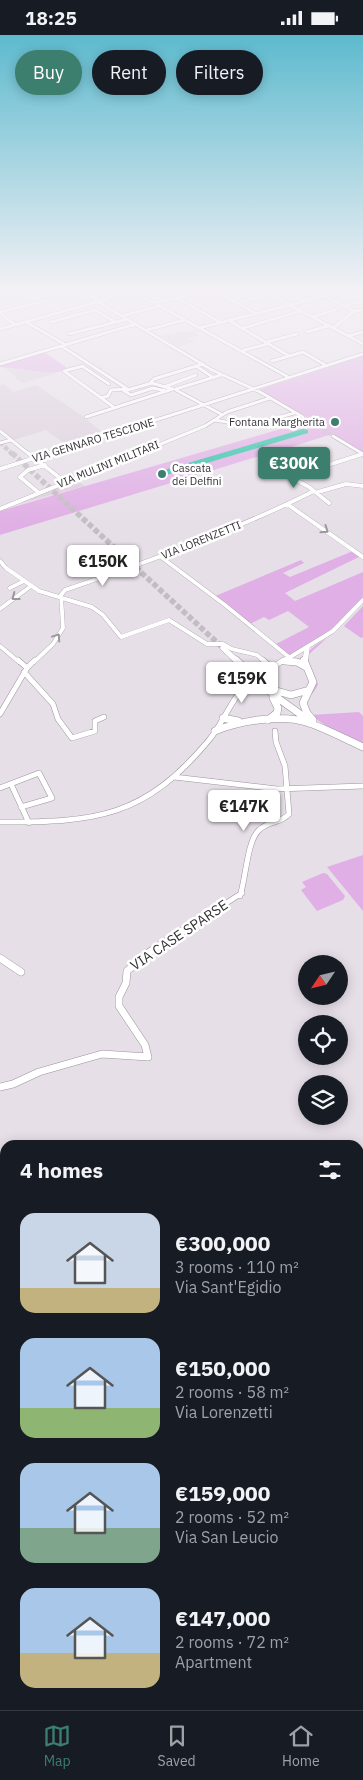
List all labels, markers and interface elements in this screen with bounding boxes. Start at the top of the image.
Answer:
text: 18:25 [25,6,77,30]
chip: Buy [15,50,82,95]
chip: Rent [92,50,166,95]
chip: Filters [176,50,263,95]
street label: VIA GENNARO TESCIONE [30,415,156,465]
place label: Fontana Margherita [229,415,325,429]
marker: Fontana Margherita [329,416,341,428]
street label: VIA MULINI MILITARI [55,437,161,491]
pin: €300K [259,447,329,489]
text: €300K [269,453,319,473]
place label: Cascata dei Delfini [172,461,221,488]
marker: Cascata dei Delfini [156,468,168,480]
street label: VIA LORENZETTI [159,518,243,562]
one-way arrow [319,524,329,533]
pin: €150K [68,545,138,587]
text: €150K [78,551,128,571]
one-way arrow [12,592,21,600]
one-way arrow [51,634,60,643]
pin: €159K [207,661,277,704]
text: €159K [217,668,267,688]
pin: €147K [209,789,279,832]
text: €147K [219,796,269,816]
street label: VIA CASE SPARSE [127,896,231,974]
north arrow [298,955,348,1005]
map controls [298,955,348,1125]
button: locate [298,1015,348,1065]
button: layers [298,1075,348,1125]
text: 4 homes [20,1156,103,1184]
icon: filters [316,1156,344,1184]
text: €300,000 [175,1229,270,1257]
icon: home [60,1233,120,1293]
text: 3 rooms · 110 m² [175,1257,299,1277]
text: Via Sant'Egidio [175,1277,281,1297]
text: €150,000 [175,1354,270,1382]
icon: home [60,1358,120,1418]
text: 2 rooms · 58 m² [175,1382,289,1402]
text: Via Lorenzetti [175,1402,273,1422]
text: €159,000 [175,1479,270,1507]
icon: home [60,1483,120,1543]
text: 2 rooms · 52 m² [175,1507,289,1527]
text: Via San Leucio [175,1527,279,1547]
text: €147,000 [175,1604,270,1632]
icon: home [60,1608,120,1668]
text: 2 rooms · 72 m² [175,1632,289,1652]
text: Apartment [175,1652,252,1672]
tab: Map [43,1722,71,1770]
tab: Saved [158,1722,196,1770]
tab: Home [282,1722,320,1770]

